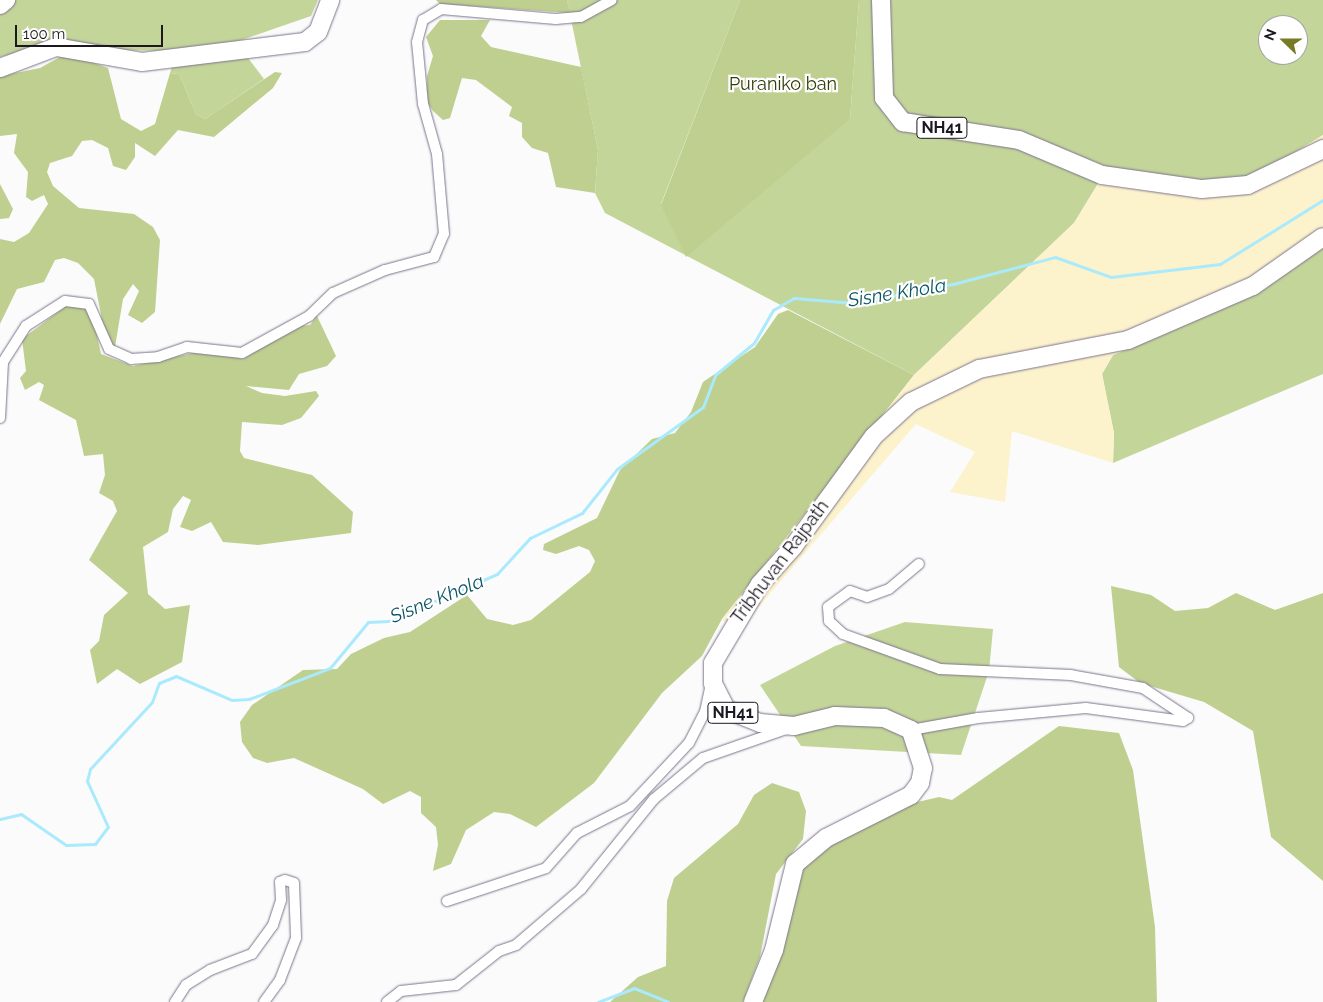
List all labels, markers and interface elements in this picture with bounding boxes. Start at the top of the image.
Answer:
scale bar [18,15,165,47]
north arrow [1258,15,1308,65]
text: 100 m [23,25,65,43]
text: N [1261,27,1279,43]
park label: Puraniko ban [729,73,837,95]
road number: NH41 [916,115,968,142]
water label: Sisne Khola [846,274,948,312]
street label: Tribhuvan Rajpath [727,496,833,628]
water label: Sisne Khola [387,570,487,628]
road number: NH41 [707,700,759,726]

